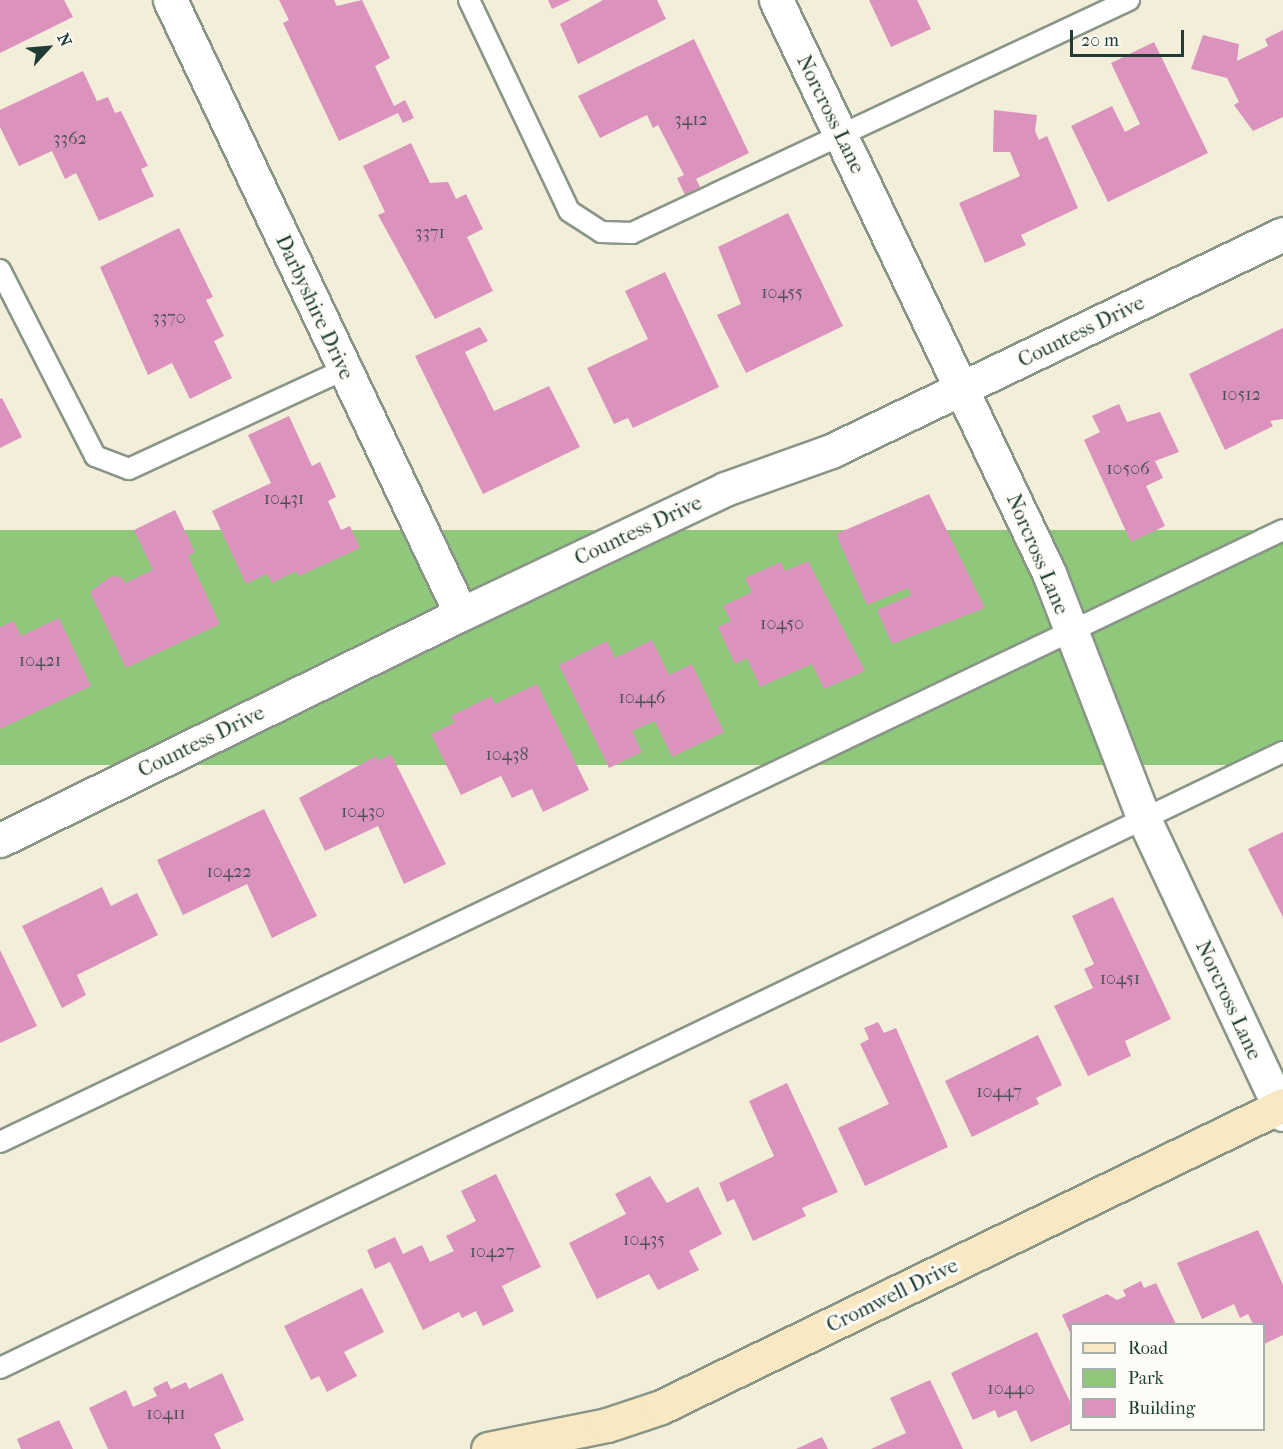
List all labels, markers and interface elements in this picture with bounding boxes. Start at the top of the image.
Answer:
north arrow [18,18,78,78]
scale bar [1073,18,1187,56]
text: N [53,30,76,50]
text: 20 m [1081,30,1119,51]
street label: Norcross Lane [792,51,870,177]
house number: 3412 [674,109,708,131]
house number: 3362 [53,128,87,150]
house number: 3371 [415,222,445,244]
street label: Darbyshire Drive [270,231,360,383]
house number: 10455 [761,282,803,304]
street label: Countess Drive [1014,289,1148,373]
house number: 3370 [152,307,186,329]
house number: 10512 [1221,384,1261,406]
house number: 10506 [1106,458,1150,480]
house number: 10431 [264,488,304,510]
street label: Countess Drive [570,489,706,571]
street label: Norcross Lane [1001,490,1075,618]
house number: 10450 [760,613,804,635]
house number: 10421 [19,650,61,672]
house number: 10446 [618,687,666,709]
street label: Countess Drive [134,699,268,783]
house number: 10438 [485,744,529,766]
house number: 10430 [341,801,385,823]
house number: 10422 [206,861,252,883]
street label: Norcross Lane [1190,936,1268,1064]
house number: 10451 [1100,968,1140,990]
house number: 10447 [976,1081,1022,1103]
house number: 10435 [623,1229,665,1251]
house number: 10427 [470,1241,514,1263]
street label: Cromwell Drive [822,1252,962,1338]
legend [1070,1323,1265,1431]
text: Road [1128,1338,1168,1359]
text: Park [1128,1368,1164,1389]
house number: 10440 [987,1378,1035,1400]
text: Building [1128,1398,1195,1419]
house number: 10411 [146,1403,186,1425]

